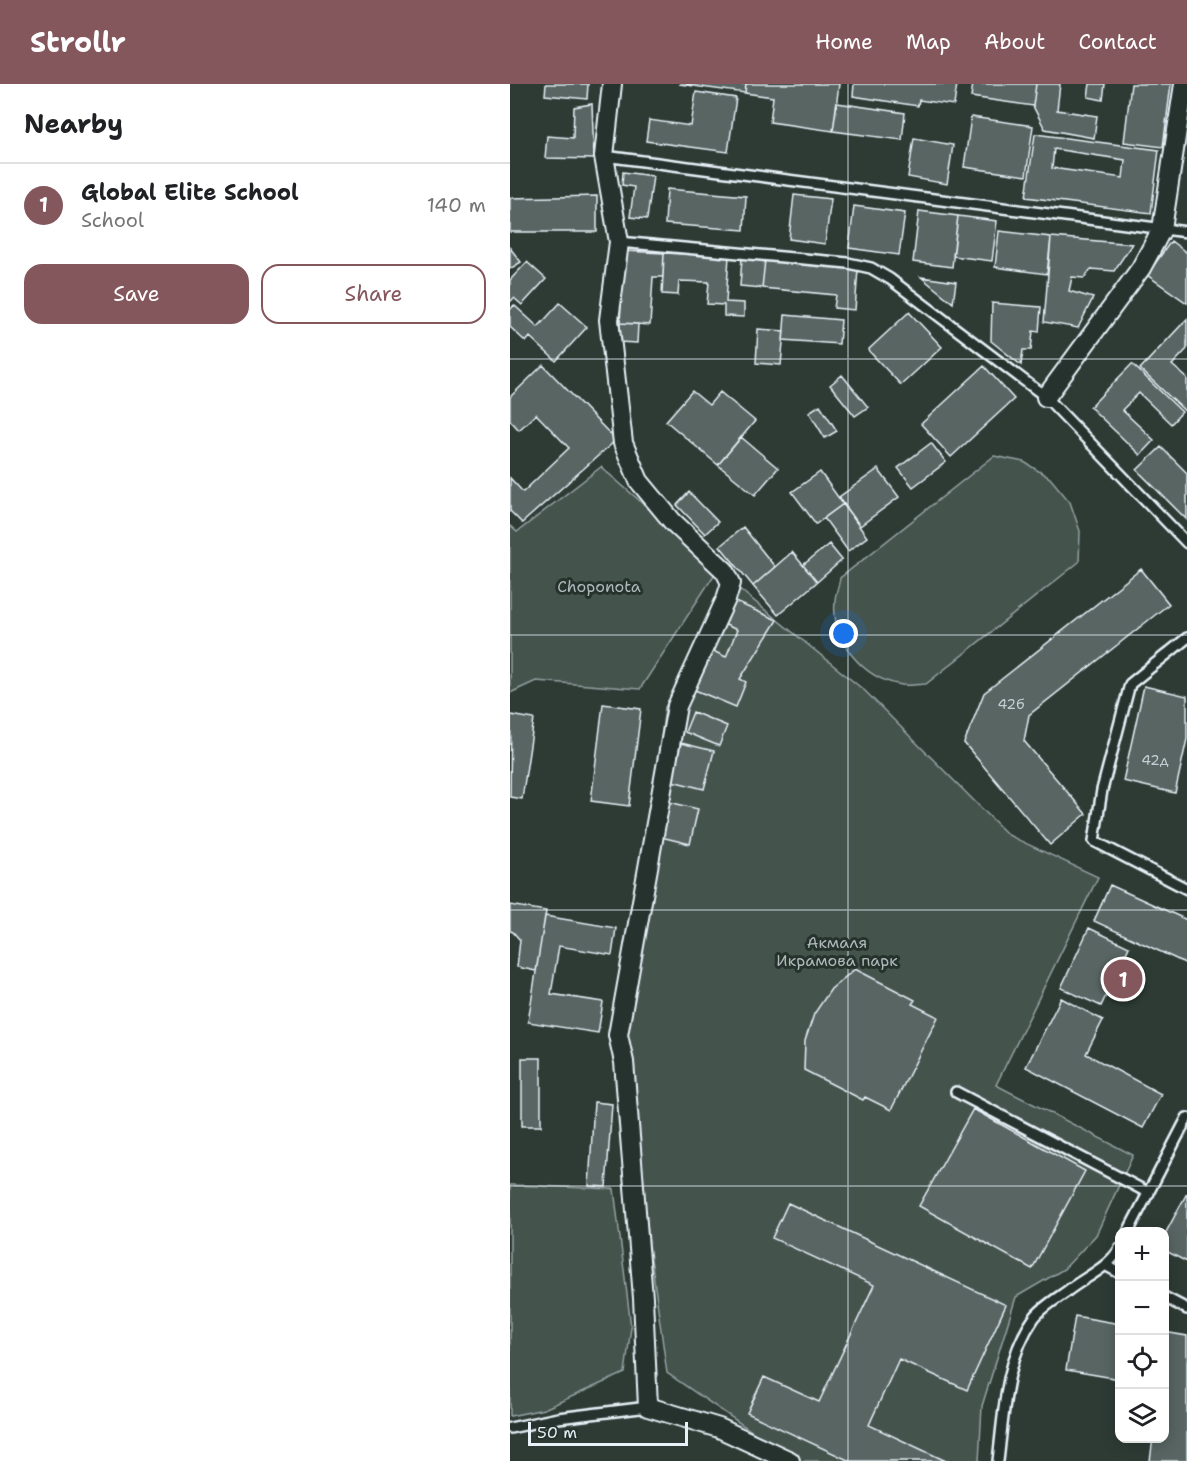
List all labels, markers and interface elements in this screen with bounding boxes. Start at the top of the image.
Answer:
text: Strollr [30,23,126,61]
text: Home [815,28,873,56]
text: Map [906,28,951,56]
text: About [984,28,1045,56]
text: Contact [1078,28,1157,56]
text: Nearby [24,106,123,141]
text: Global Elite School [81,178,299,207]
text: 1 [39,192,48,218]
text: 140 m [427,192,486,218]
text: School [81,207,144,233]
button: Save [24,264,249,324]
button: Share [261,264,486,324]
park label: Choponota [557,576,641,597]
your location [829,619,858,648]
house number: 42б [997,695,1025,713]
house number: 42д [1141,751,1169,769]
park label: Акмаля Икрамова парк [776,932,898,971]
pin: 1 [1104,956,1142,1002]
map controls [1115,1227,1169,1443]
button: + [1115,1227,1169,1281]
button: − [1115,1281,1169,1335]
button: locate [1115,1335,1169,1389]
button: layers [1115,1389,1169,1443]
scale bar [528,1419,688,1446]
text: 50 m [537,1422,577,1443]

